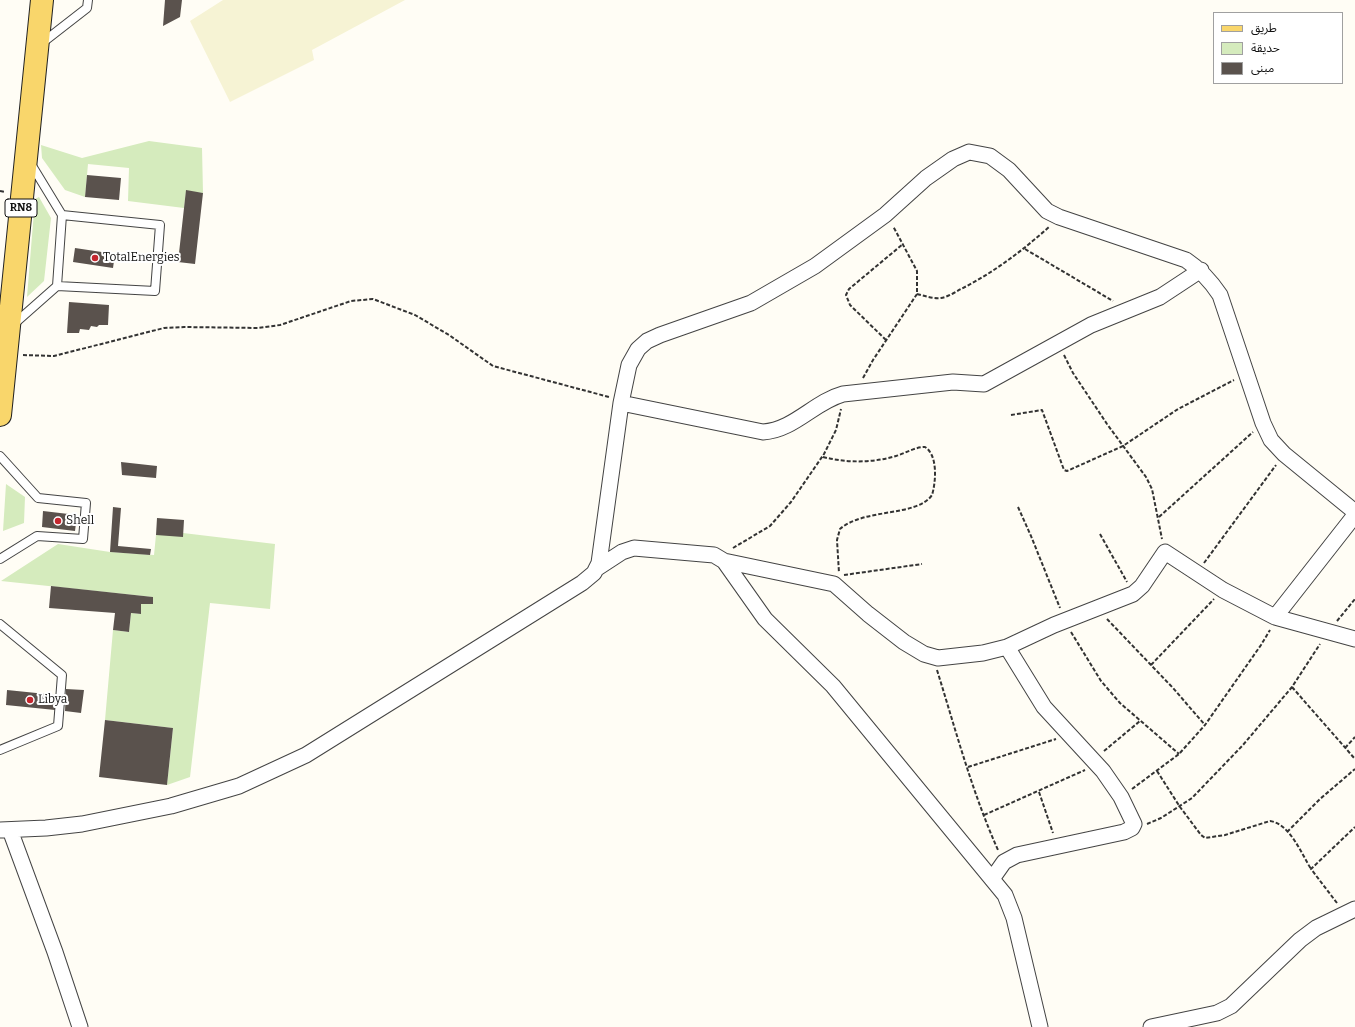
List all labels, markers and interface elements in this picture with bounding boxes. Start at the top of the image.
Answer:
legend [1213,12,1343,84]
text: طريق [1251,21,1277,35]
text: حديقة [1251,41,1280,55]
text: مبنى [1251,61,1274,75]
road number: RN8 [5,199,37,217]
place label: TotalEnergies [103,251,180,265]
marker: TotalEnergies [90,253,100,263]
place label: Shell [66,514,94,528]
marker: Shell [53,516,63,526]
place label: Libya [38,693,67,707]
marker: Libya [25,695,35,705]

